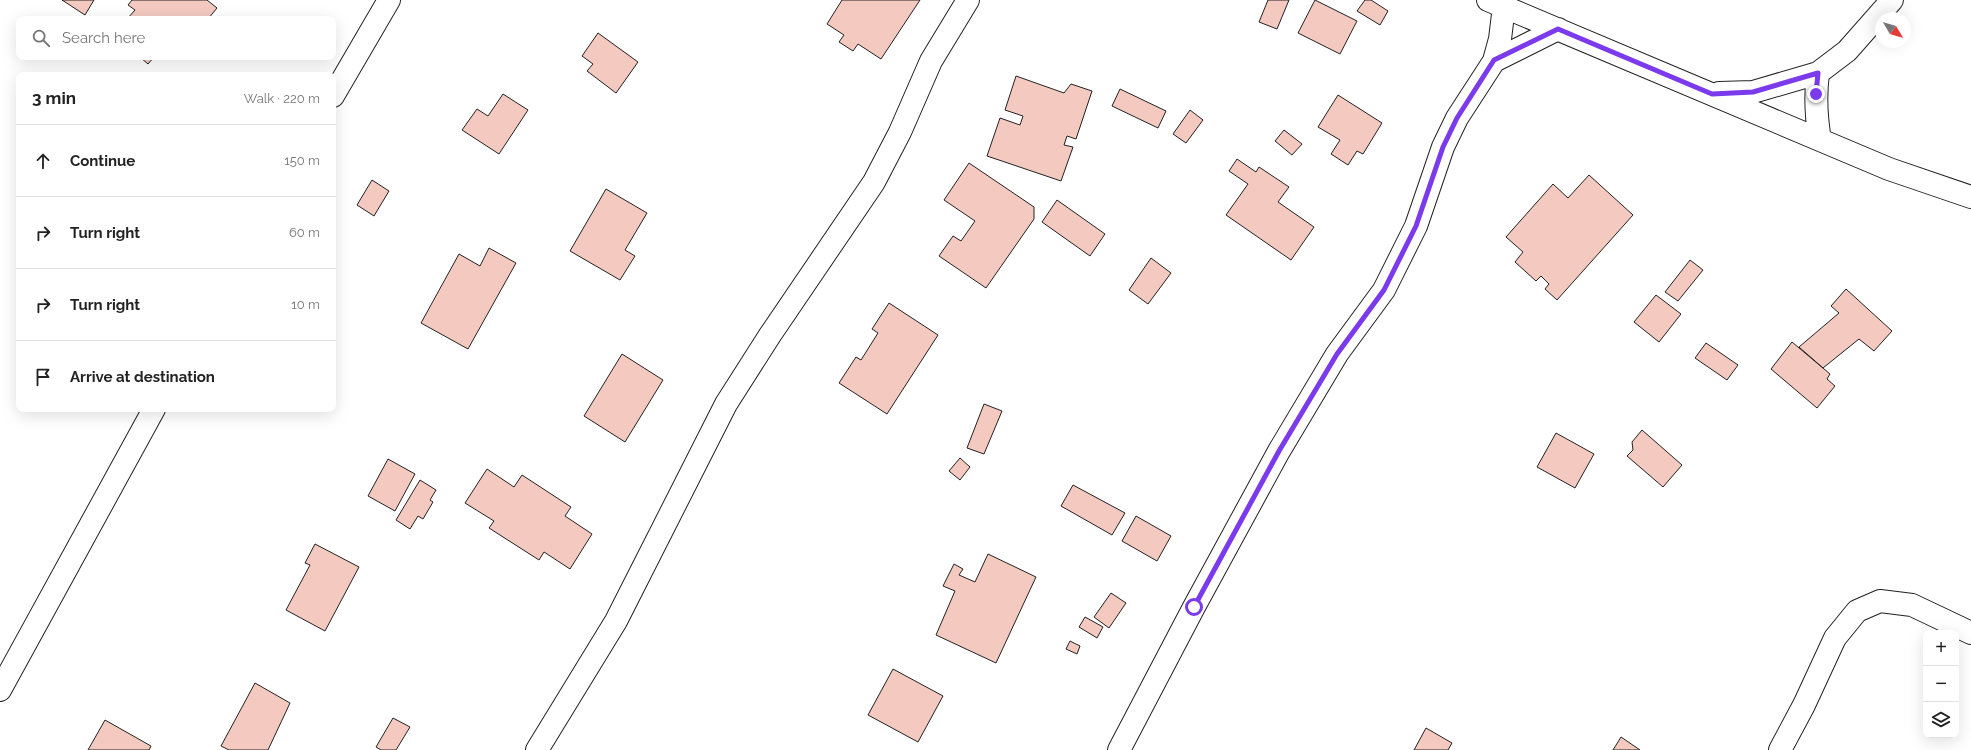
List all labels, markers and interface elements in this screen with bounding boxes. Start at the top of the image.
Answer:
north arrow [1875,12,1911,48]
search box [16,16,336,60]
icon: search [30,27,52,49]
text: Search here [62,29,145,47]
route end [1807,85,1825,103]
text: 3 min [32,88,76,108]
text: Walk · 220 m [244,91,320,106]
icon: ahead [32,150,54,172]
text: Continue [70,152,135,170]
text: 150 m [284,153,320,168]
icon: right [32,222,54,244]
text: Turn right [70,224,140,242]
text: 60 m [289,225,320,240]
icon: right [32,294,54,316]
text: Turn right [70,296,140,314]
text: 10 m [291,297,320,312]
icon: arrive [32,366,54,388]
text: Arrive at destination [70,368,215,386]
route start [1185,598,1203,616]
map controls [1923,630,1959,738]
button: + [1923,630,1959,666]
button: − [1923,666,1959,702]
button: layers [1923,702,1959,738]

